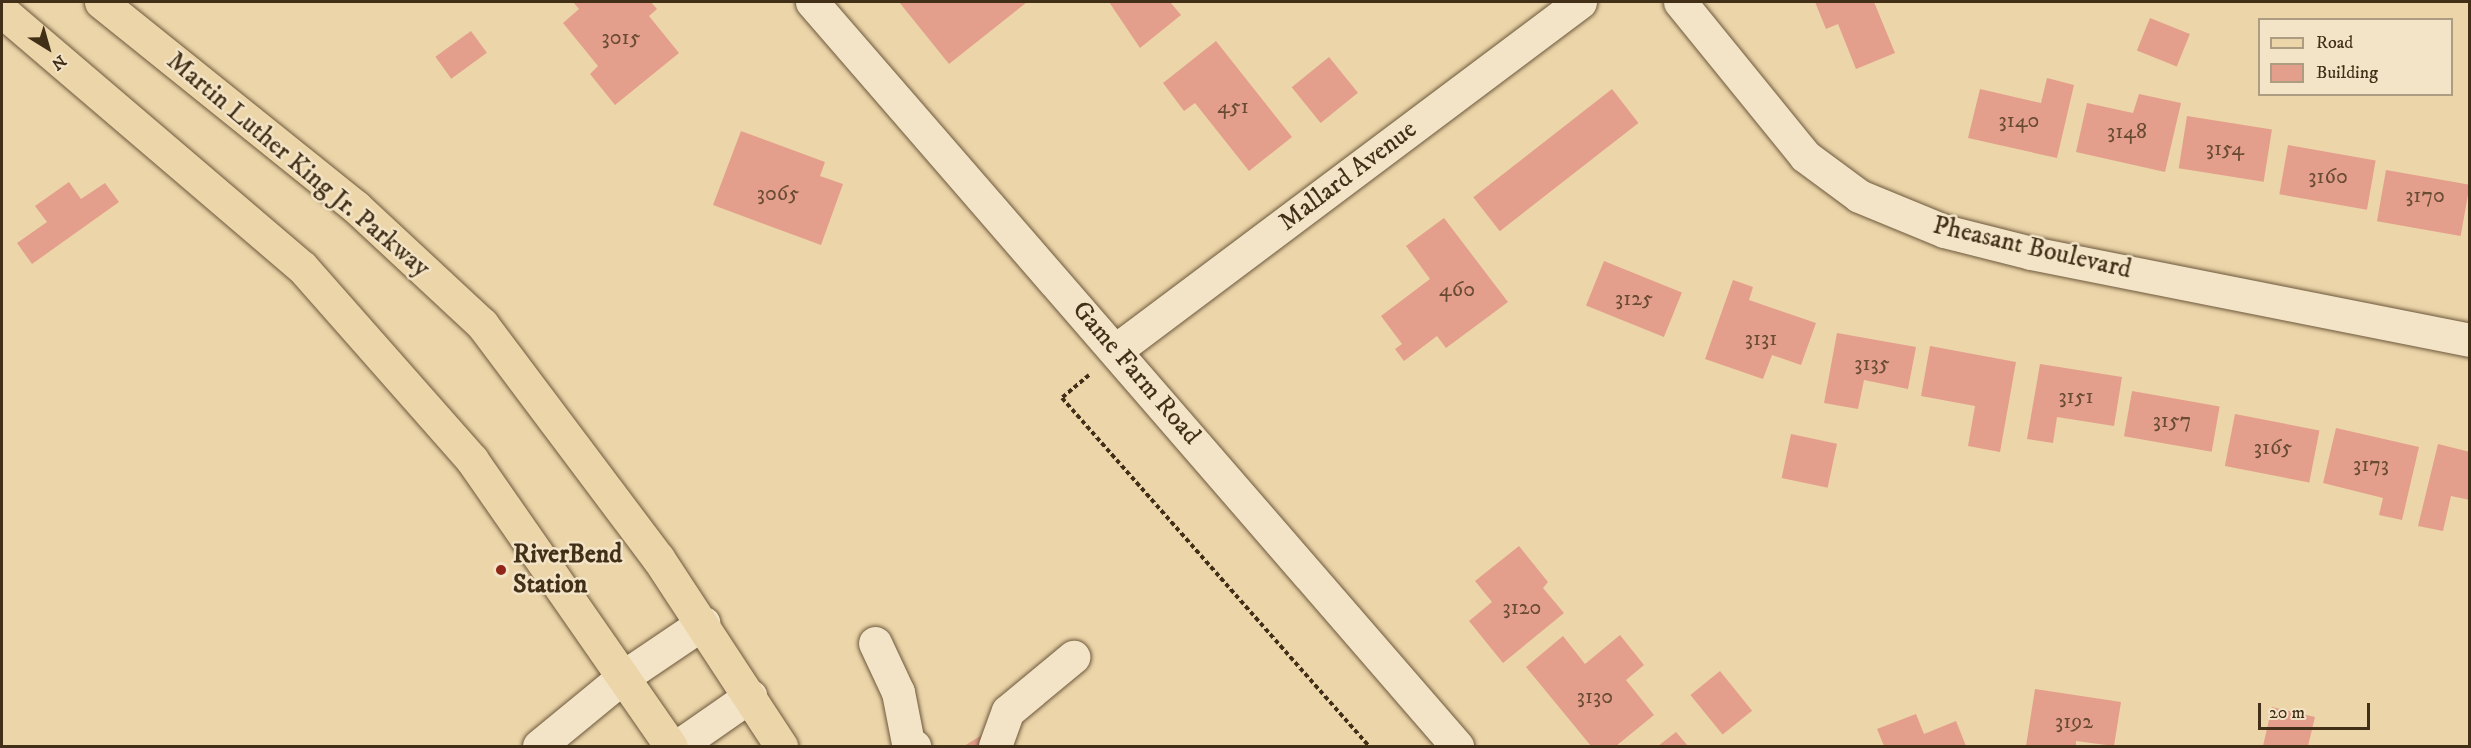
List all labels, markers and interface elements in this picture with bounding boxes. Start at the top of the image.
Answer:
north arrow [18,18,78,78]
legend [2258,18,2453,96]
house number: 3015 [602,25,640,51]
text: Road [2316,32,2353,54]
street label: Martin Luther King Jr. Parkway [160,46,436,284]
text: N [48,50,70,74]
text: Building [2316,62,2378,84]
house number: 451 [1217,94,1249,120]
house number: 3140 [1999,108,2039,134]
street label: Mallard Avenue [1273,114,1423,238]
house number: 3148 [2107,119,2147,145]
house number: 3154 [2206,136,2244,162]
house number: 3160 [2308,164,2348,190]
house number: 3065 [757,181,799,207]
house number: 3170 [2405,183,2445,209]
street label: Pheasant Boulevard [1930,210,2134,286]
house number: 460 [1439,277,1475,303]
house number: 3125 [1615,286,1653,312]
street label: Game Farm Road [1065,295,1207,451]
house number: 3131 [1745,326,1777,352]
house number: 3135 [1854,351,1890,377]
house number: 3151 [2058,384,2094,410]
house number: 3157 [2153,408,2191,434]
house number: 3165 [2254,435,2292,461]
house number: 3173 [2353,452,2389,478]
place label: RiverBend Station [513,539,622,600]
marker: RiverBend Station [494,563,508,577]
house number: 3120 [1503,595,1541,621]
house number: 3130 [1577,684,1613,710]
scale bar [2261,691,2374,729]
text: 20 m [2269,702,2305,724]
house number: 3192 [2055,709,2093,735]

